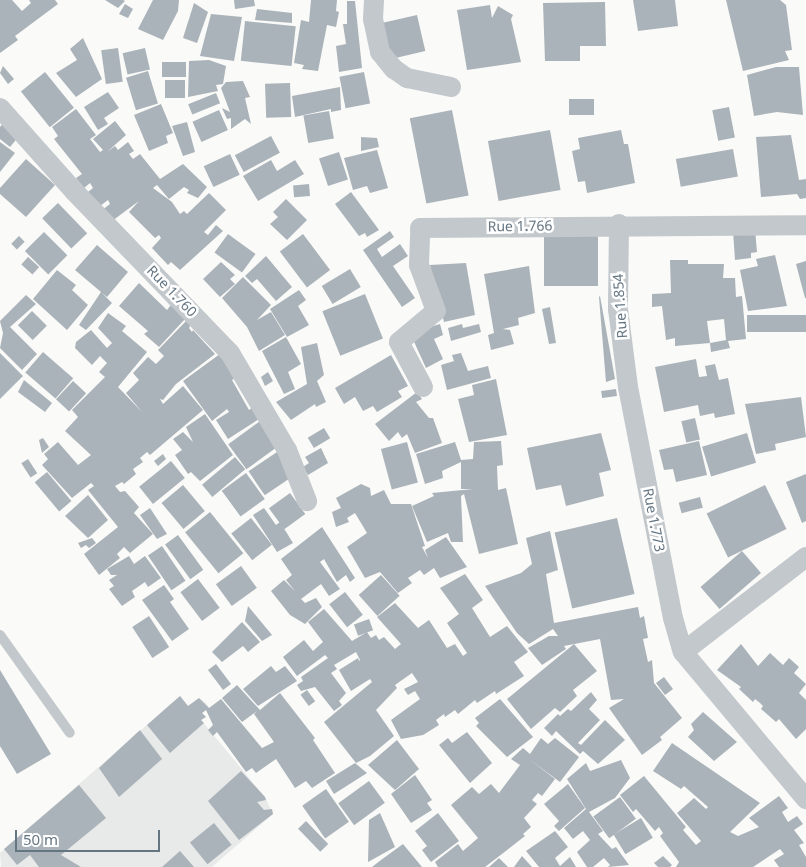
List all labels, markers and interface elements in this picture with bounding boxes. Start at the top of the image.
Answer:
street label: Rue 1.766 [488,217,552,235]
street label: Rue 1.760 [143,262,201,320]
street label: Rue 1.854 [609,273,631,339]
street label: Rue 1.773 [640,487,668,553]
scale bar [18,820,162,852]
text: 50 m [23,829,58,849]

